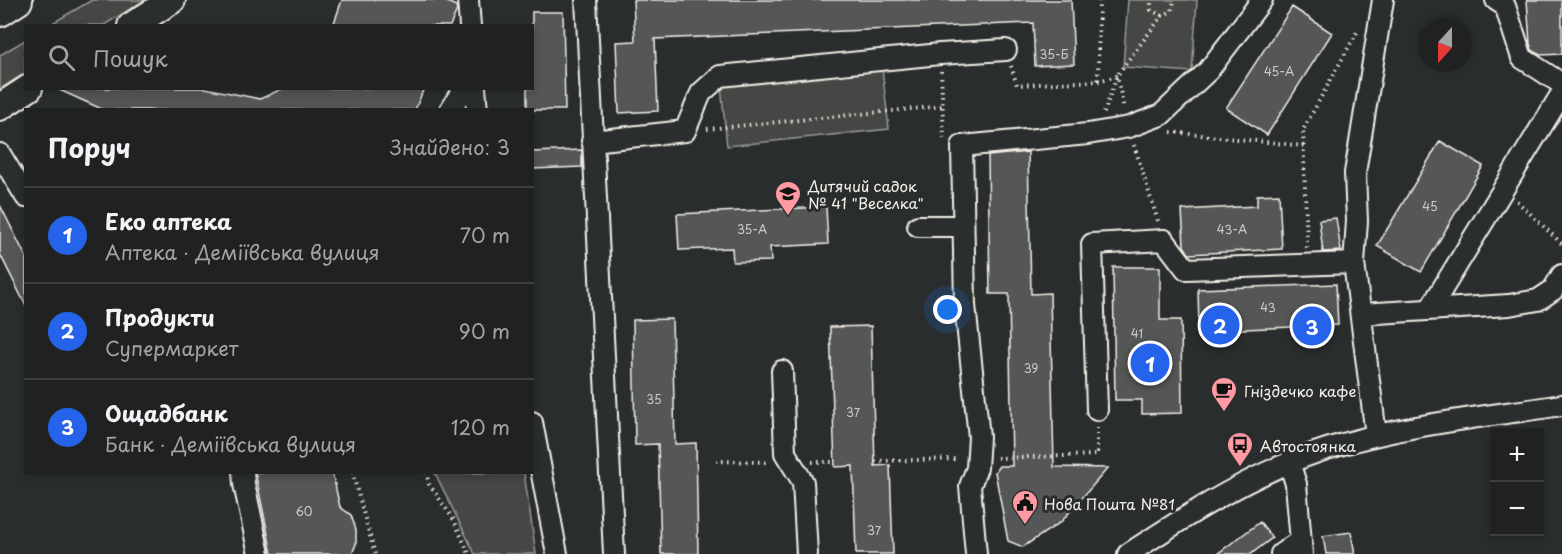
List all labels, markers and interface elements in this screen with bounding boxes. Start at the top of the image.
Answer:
north arrow [1418,18,1472,72]
search box [24,24,534,90]
icon: search [45,41,78,74]
text: Пошук [93,41,168,74]
house number: 35-Б [1040,45,1069,63]
house number: 45-А [1264,62,1294,80]
text: Поруч [48,128,131,167]
text: Знайдено: 3 [390,132,510,162]
place label: Дитячий садок № 41 "Веселка" [807,174,924,214]
school or university icon: Дитячий садок № 41 "Веселка" [773,179,803,217]
house number: 45 [1422,197,1438,215]
text: Еко аптека [105,204,232,237]
text: 1 [63,220,72,250]
text: 70 m [460,220,510,250]
house number: 35-А [737,220,767,238]
house number: 43-А [1217,220,1247,238]
text: Аптека · Деміївська вулиця [105,237,380,267]
your location [933,295,962,324]
house number: 43 [1260,298,1276,316]
text: Продукти [105,300,215,333]
pin: 2 [1200,302,1240,348]
pin: 3 [1292,304,1332,348]
text: 2 [60,316,75,346]
text: 90 m [459,316,510,346]
house number: 41 [1131,324,1143,342]
text: Супермаркет [105,333,238,363]
pin: 1 [1130,340,1170,386]
house number: 39 [1024,359,1038,377]
cafe icon: Гніздечко кафе [1209,375,1239,413]
place label: Гніздечко кафе [1244,379,1356,402]
house number: 35 [646,390,662,408]
text: Ощадбанк [105,396,228,429]
house number: 37 [846,403,861,421]
text: 3 [61,412,74,442]
text: 120 m [451,412,510,442]
map controls [1490,428,1544,536]
button: + [1490,428,1544,482]
text: Банк · Деміївська вулиця [105,429,356,459]
bus stop icon: Автостоянка [1225,430,1255,468]
place label: Автостоянка [1260,434,1357,457]
button: − [1490,482,1544,536]
public building icon: Нова Пошта №81 [1010,488,1040,526]
place label: Нова Пошта №81 [1044,492,1175,515]
house number: 60 [295,502,313,520]
house number: 37 [867,521,882,539]

